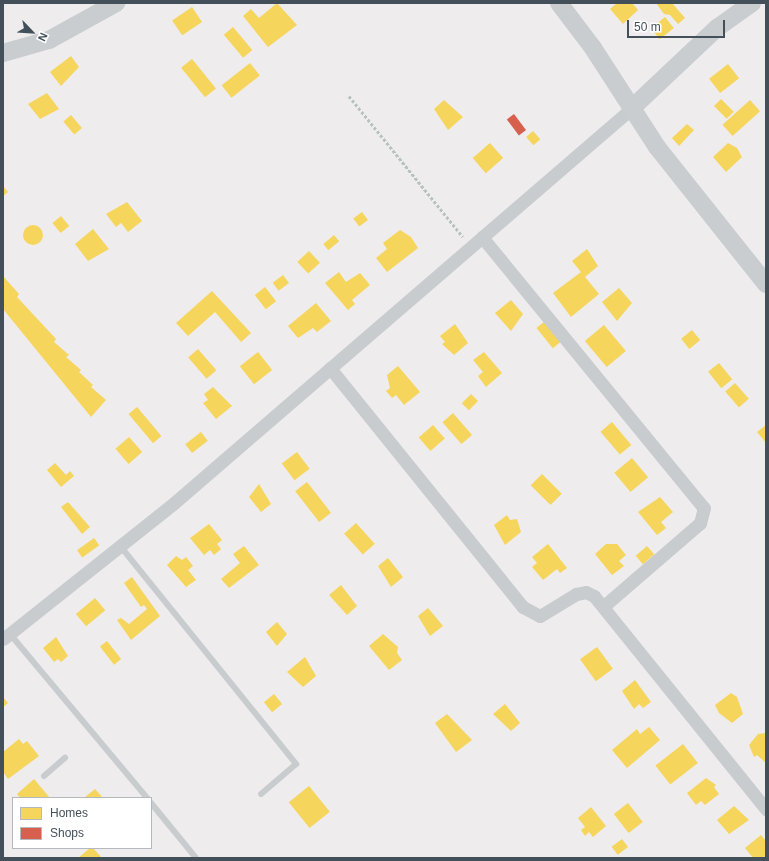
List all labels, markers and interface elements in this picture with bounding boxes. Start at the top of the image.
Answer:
north arrow [12,12,52,52]
scale bar [629,12,727,38]
text: 50 m [634,20,661,34]
text: N [36,31,50,43]
legend [12,797,152,849]
text: Homes [50,806,88,820]
text: Shops [50,826,84,840]

